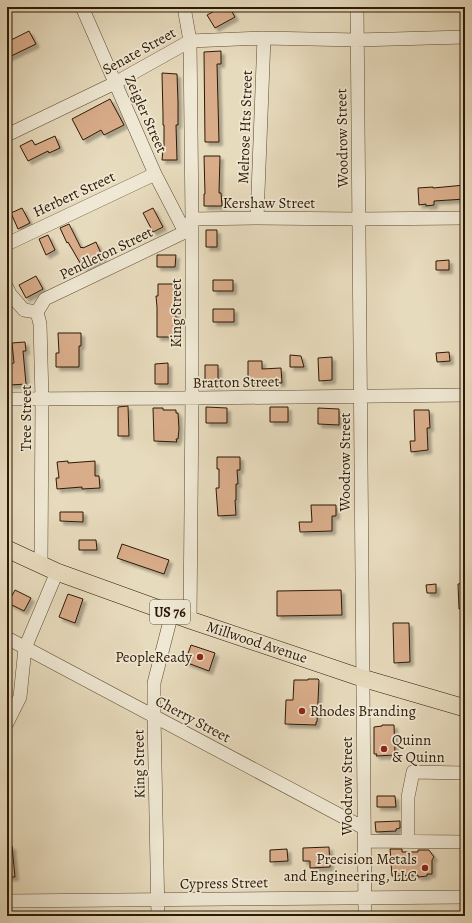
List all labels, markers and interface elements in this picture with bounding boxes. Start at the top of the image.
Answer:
street label: Senate Street [99,23,179,79]
street label: Melrose Hts Street [233,70,257,184]
street label: Zeigler Street [120,72,172,156]
street label: Woodrow Street [331,88,353,189]
street label: Herbert Street [30,166,118,222]
street label: Kershaw Street [223,193,315,213]
street label: Pendleton Street [56,222,156,284]
street label: King Street [166,278,186,348]
street label: Bratton Street [192,371,280,393]
street label: Tree Street [16,385,36,451]
street label: Woodrow Street [335,412,355,513]
road number: US 76 [150,600,190,624]
street label: Millwood Avenue [204,616,310,668]
place label: PeopleReady [115,647,192,667]
marker: PeopleReady [195,652,205,662]
street label: Cherry Street [152,691,234,747]
place label: Rhodes Branding [310,701,416,721]
marker: Rhodes Branding [297,706,307,716]
street label: King Street [128,729,150,799]
place label: Quinn & Quinn [392,730,445,767]
street label: Woodrow Street [337,736,357,837]
marker: Quinn & Quinn [379,744,389,754]
place label: Precision Metals and Engineering, LLC [284,849,417,886]
marker: Precision Metals and Engineering, LLC [420,863,430,873]
street label: Cypress Street [180,872,268,894]

